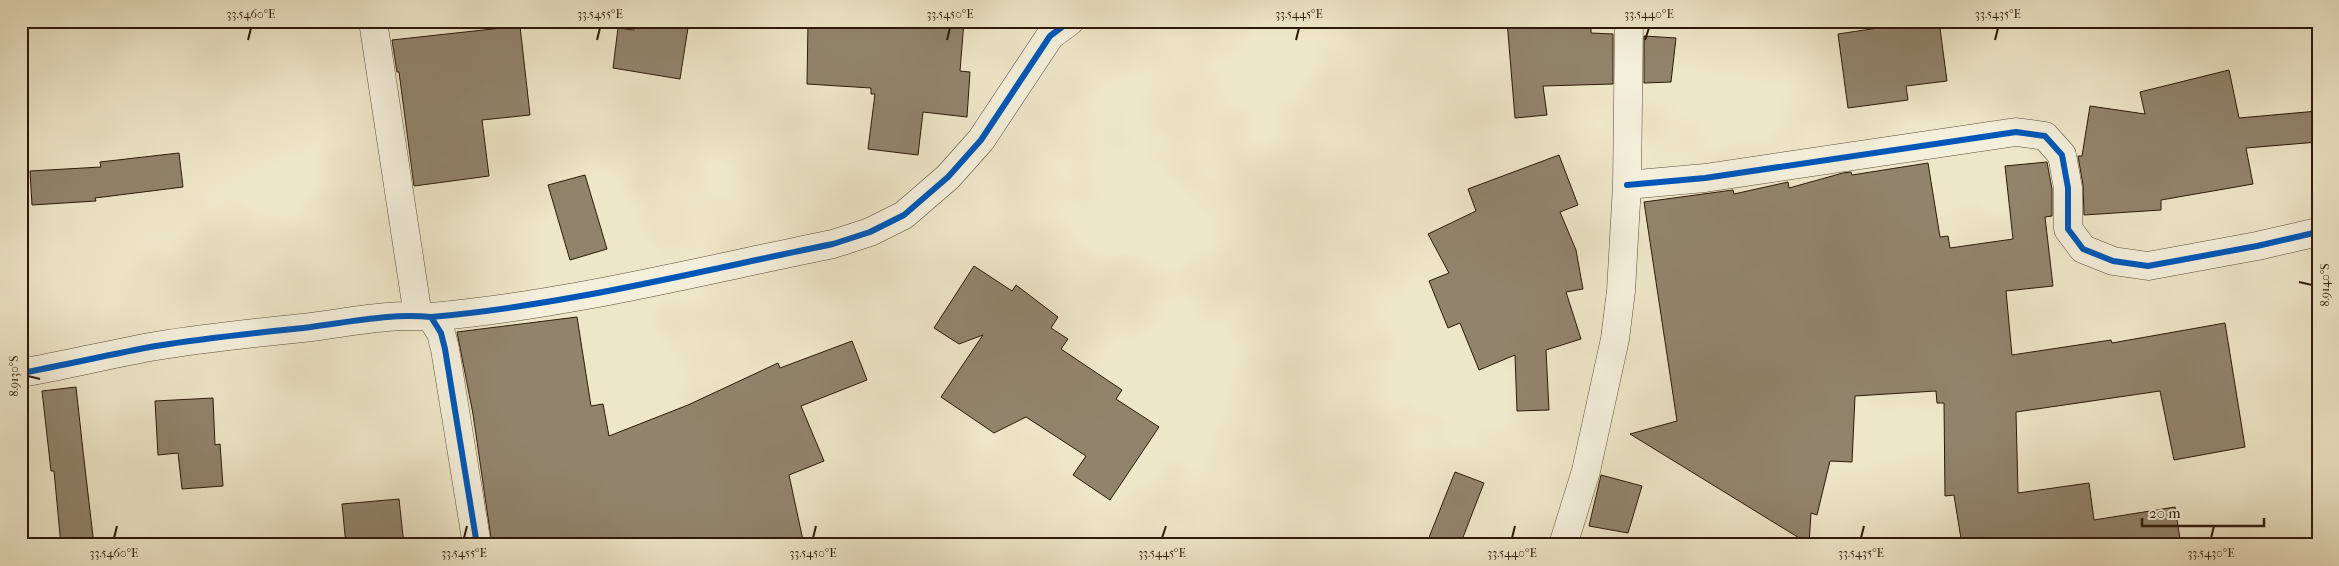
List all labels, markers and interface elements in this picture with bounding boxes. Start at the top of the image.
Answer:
text: 33.5460°E [227,7,275,21]
text: 33.5455°E [577,7,623,21]
text: 33.5450°E [926,7,974,21]
text: 33.5445°E [1275,7,1323,21]
text: 33.5440°E [1624,7,1674,21]
text: 33.5435°E [1975,7,2021,21]
text: 8.9140°S [2318,263,2332,307]
text: 8.9130°S [7,356,21,396]
scale bar [2142,496,2264,528]
text: 20 m [2149,504,2181,522]
text: 33.5460°E [90,546,138,560]
text: 33.5455°E [441,546,487,560]
text: 33.5450°E [789,546,837,560]
text: 33.5445°E [1138,546,1186,560]
text: 33.5440°E [1487,546,1537,560]
text: 33.5435°E [1838,546,1884,560]
text: 33.5430°E [2187,546,2235,560]

